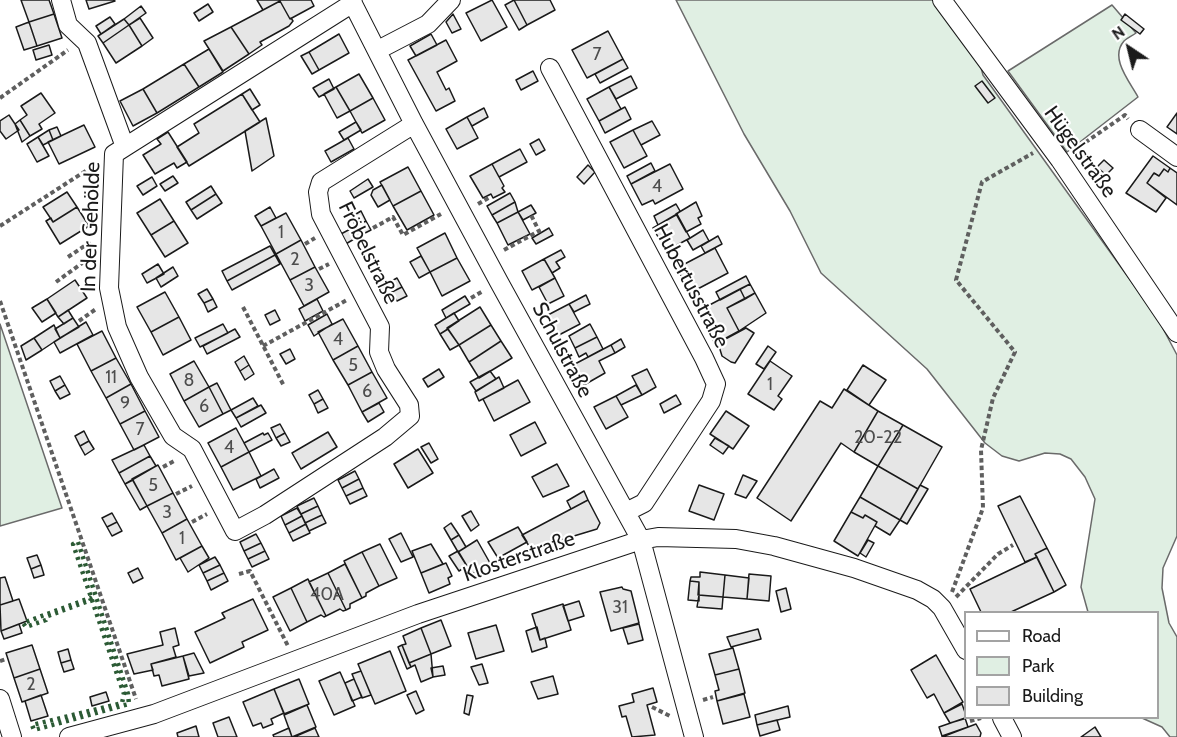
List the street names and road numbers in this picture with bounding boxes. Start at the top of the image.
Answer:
street label: Hügelstraße [1038,101,1122,203]
street label: In der Gehölde [76,161,106,293]
street label: Fröbelstraße [332,198,404,308]
street label: Hubertusstraße [648,220,734,352]
street label: Schulstraße [526,298,598,402]
street label: Klosterstraße [460,526,578,588]

